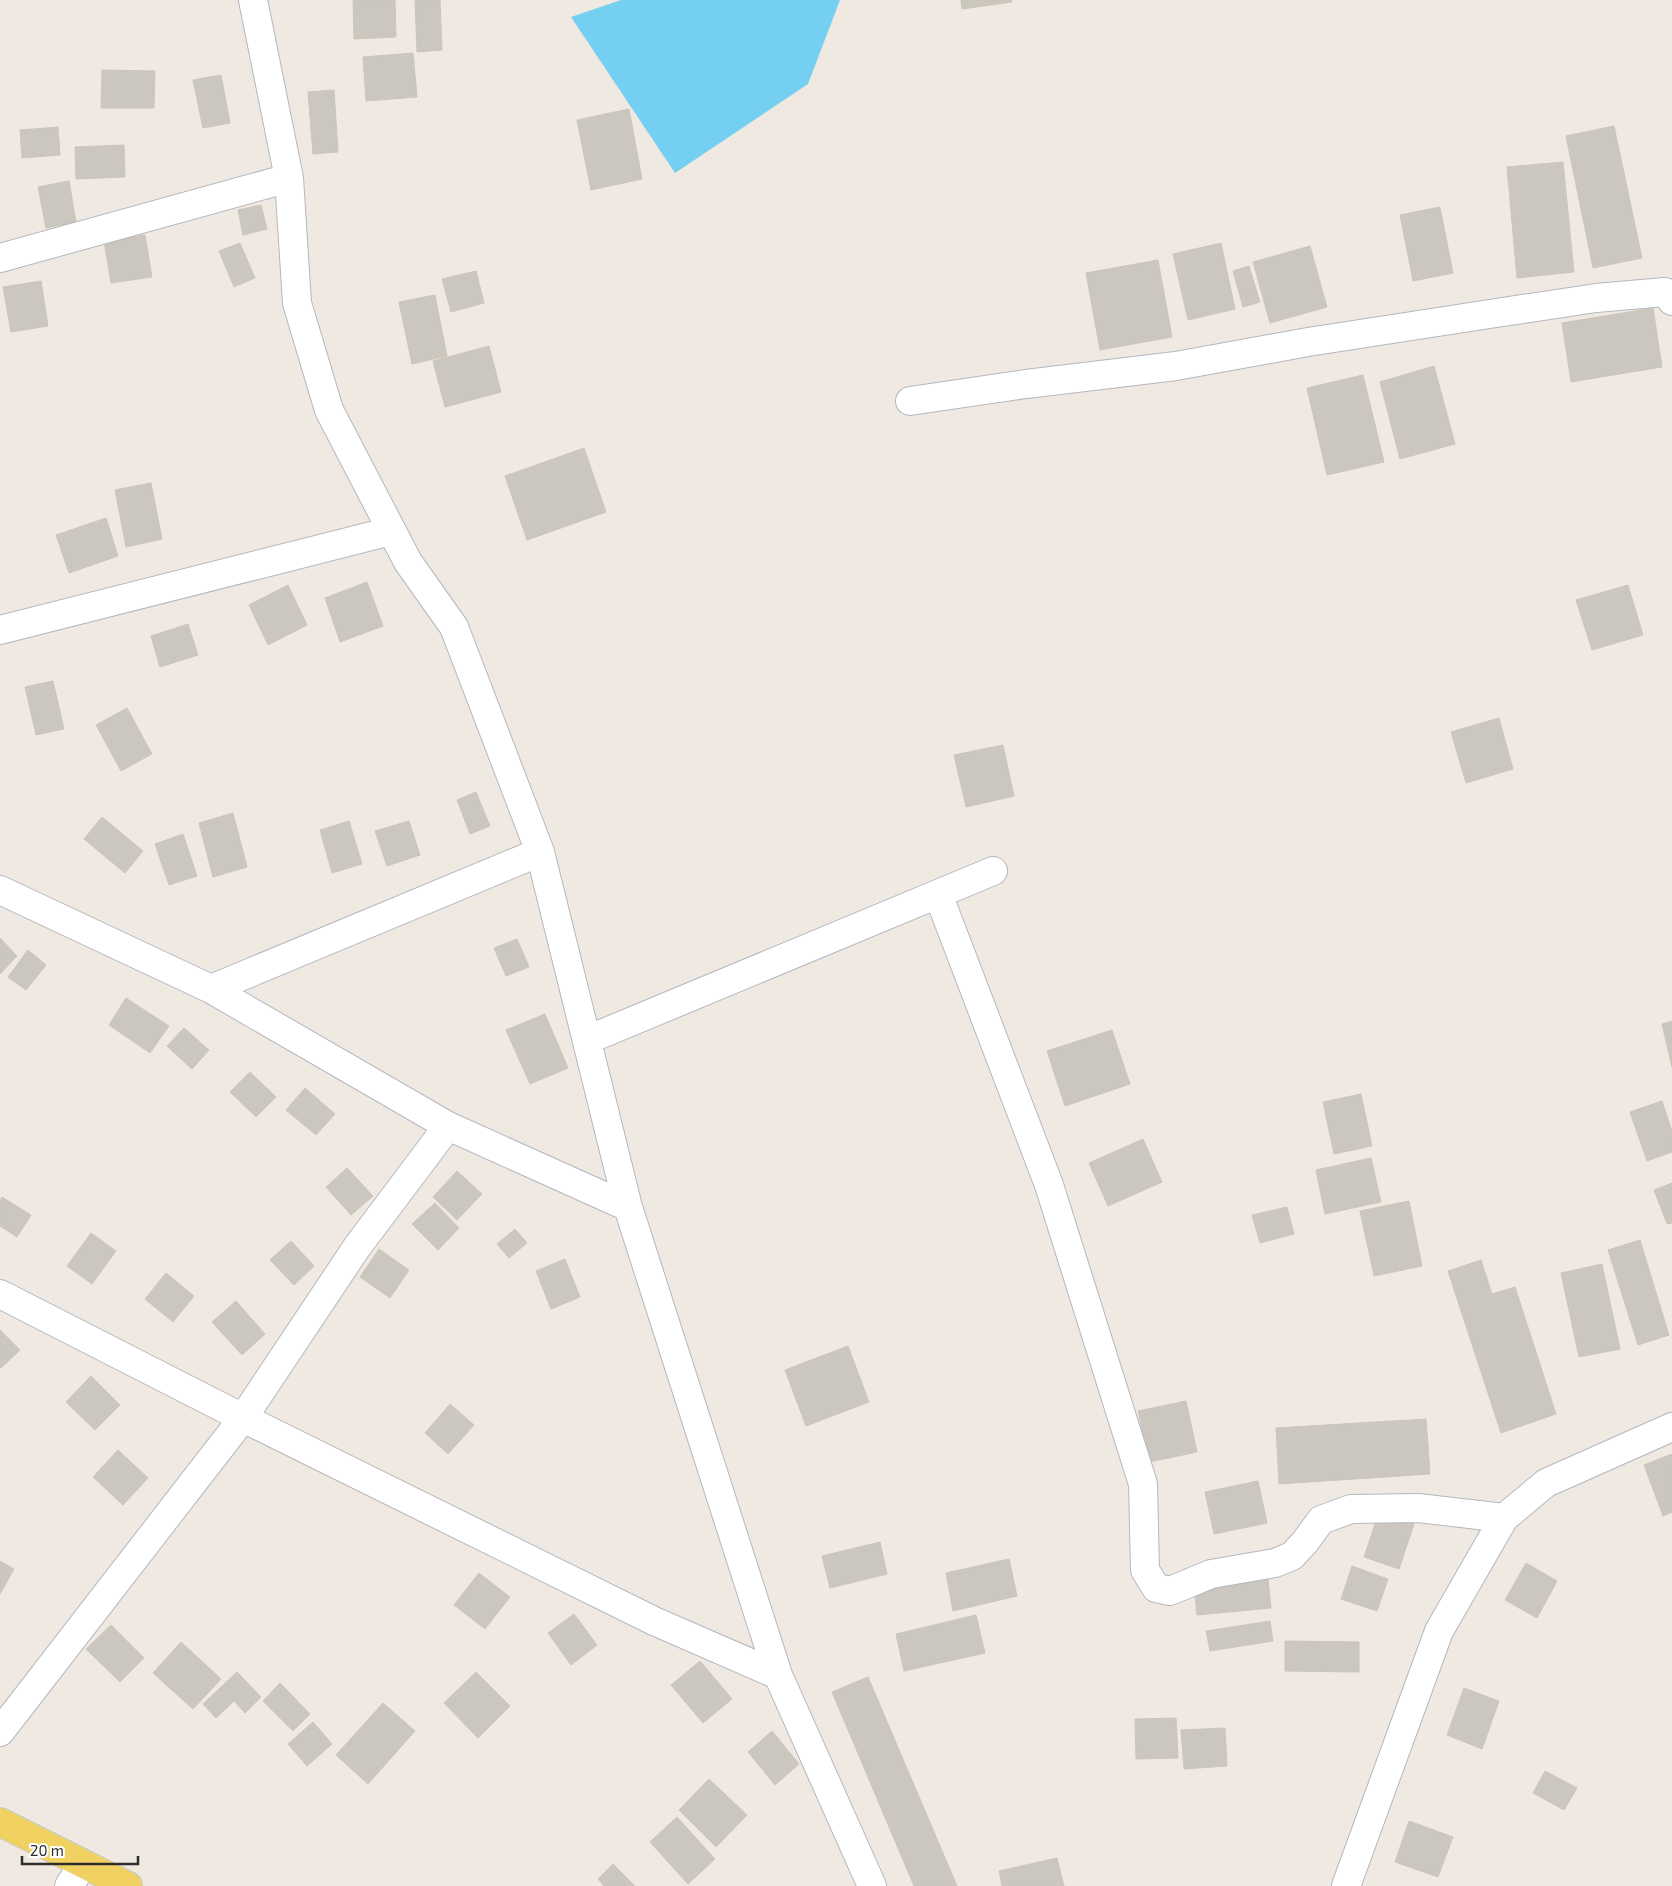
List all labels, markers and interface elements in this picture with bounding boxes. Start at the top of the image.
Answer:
scale bar [22,1834,139,1866]
text: 20 m [30,1841,64,1859]

